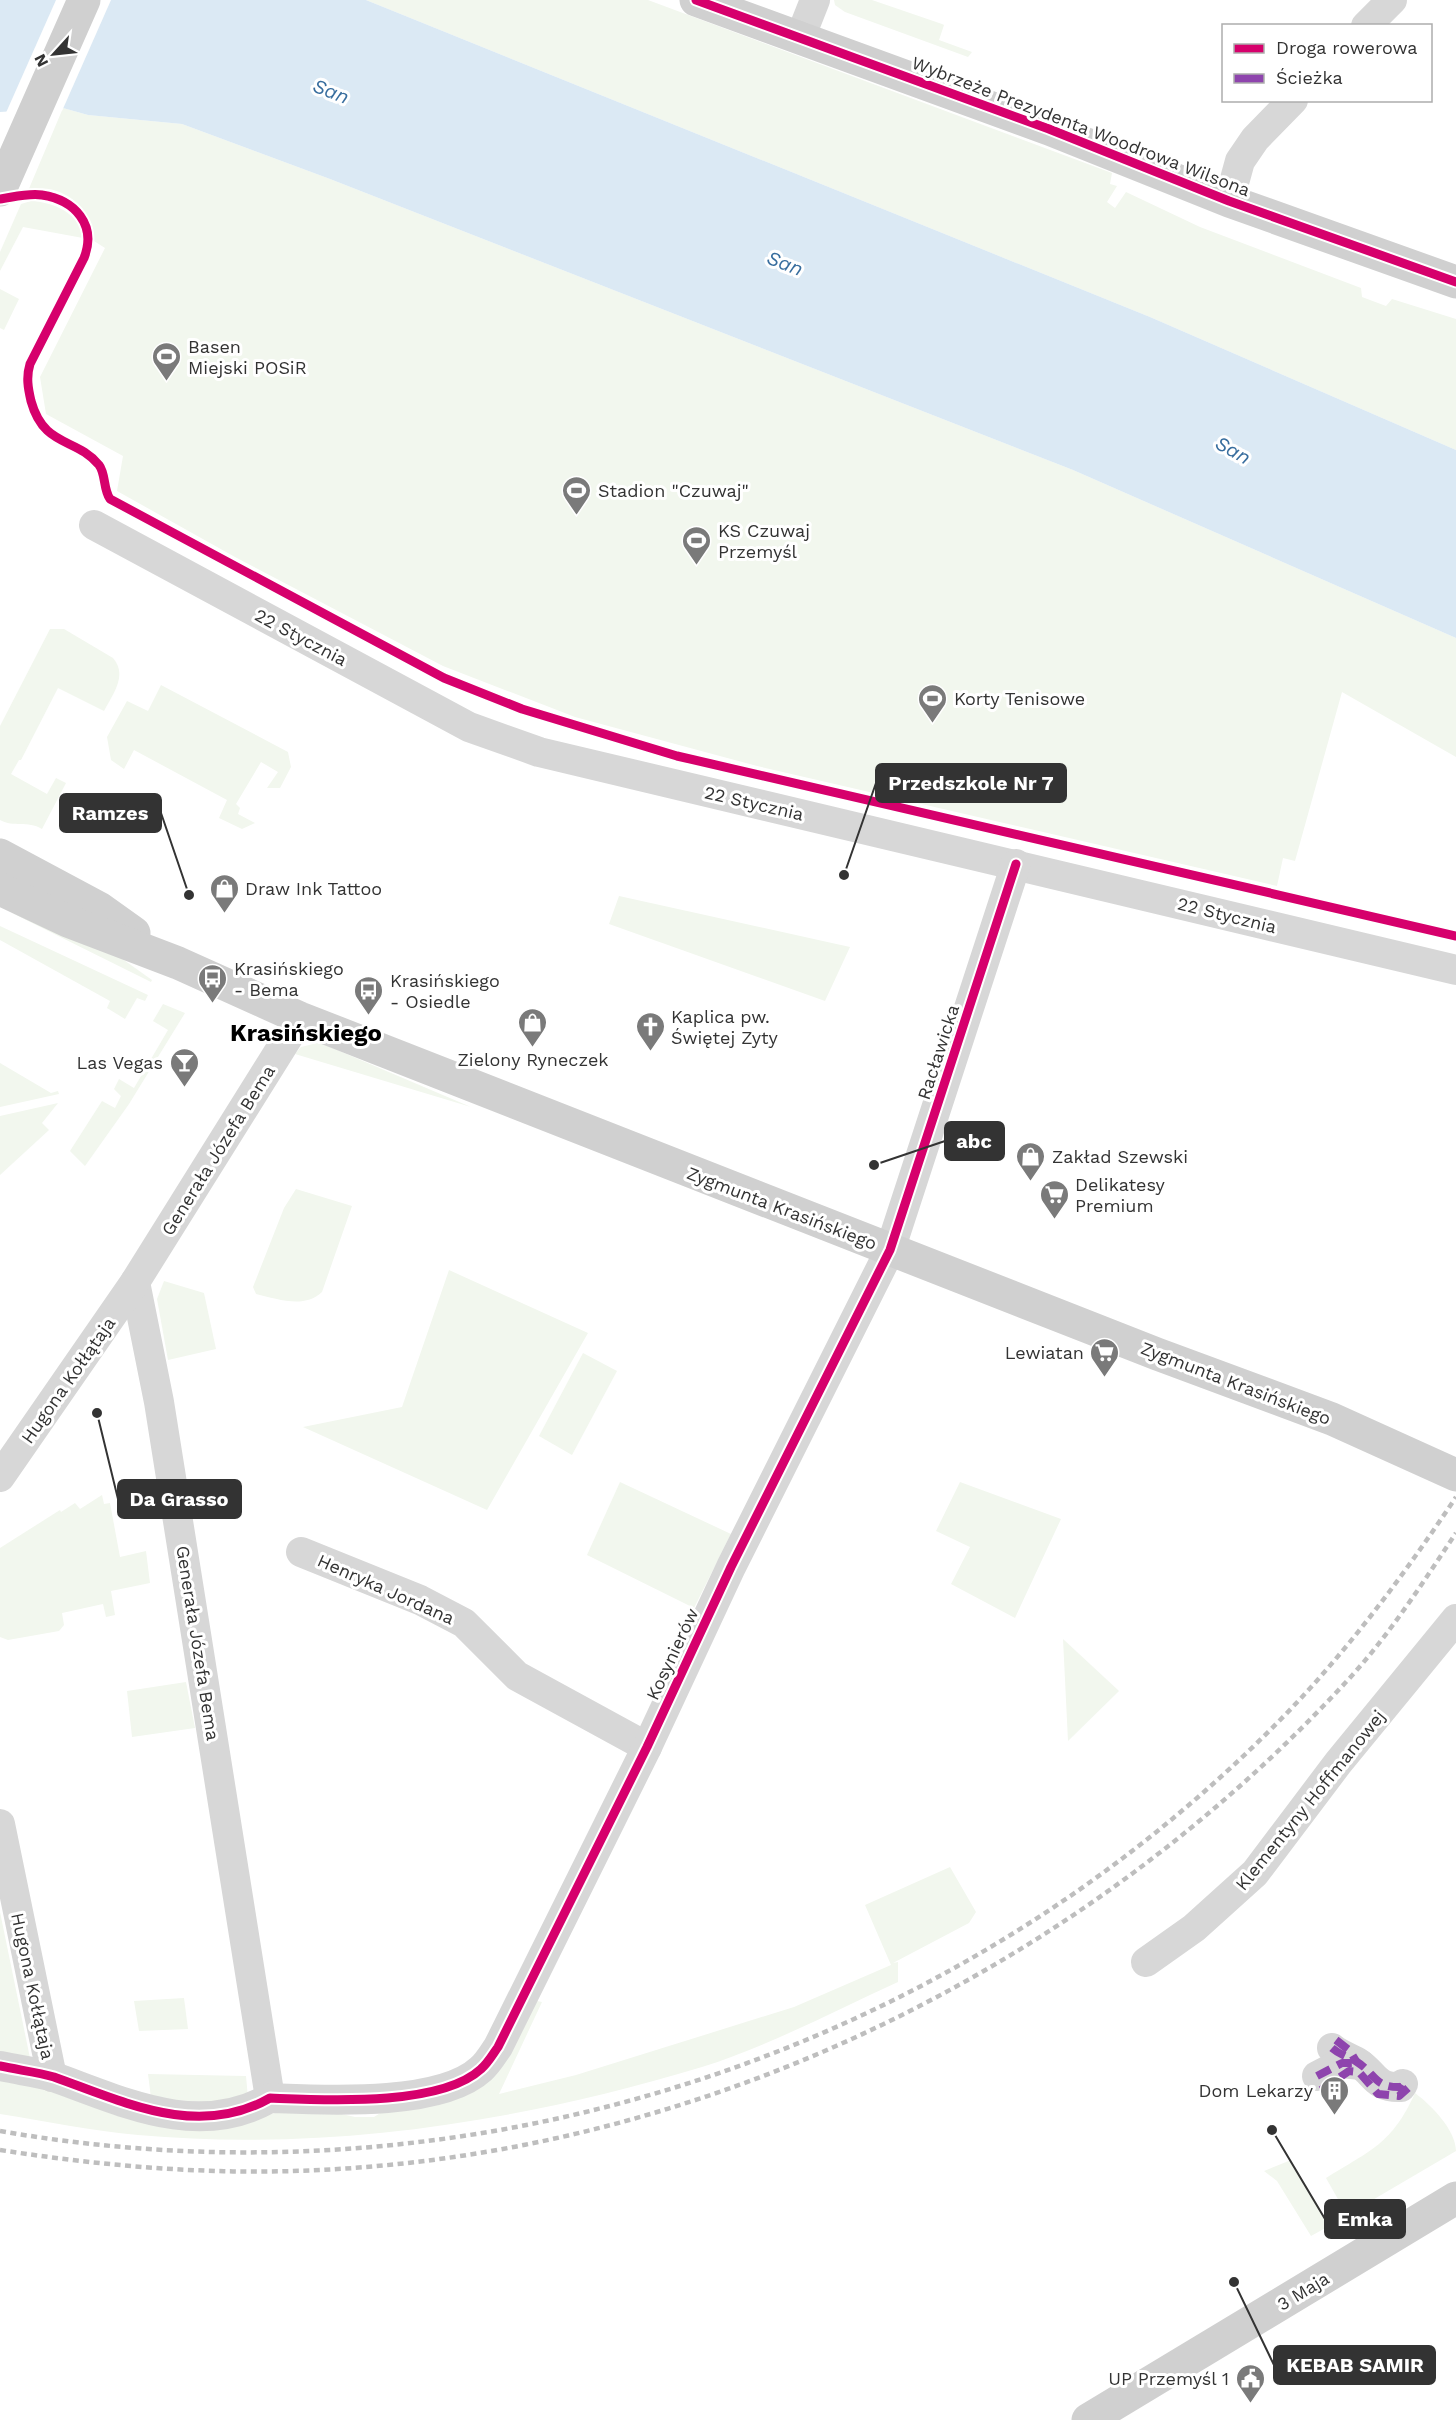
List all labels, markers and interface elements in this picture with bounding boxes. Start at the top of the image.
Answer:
north arrow [24,24,84,84]
legend [1222,24,1432,102]
text: Droga rowerowa [1276,37,1418,58]
text: N [30,51,52,70]
street label: Wybrzeże Prezydenta Woodrowa Wilsona [909,52,1253,200]
text: Ścieżka [1276,67,1343,88]
water label: San [309,73,353,109]
water label: San [763,245,807,281]
place label: Basen Miejski POSiR [188,336,307,378]
sports icon: Basen Miejski POSiR [151,340,183,382]
water label: San [1211,431,1255,469]
sports icon: Stadion "Czuwaj" [561,474,593,516]
place label: Stadion "Czuwaj" [598,480,749,501]
place label: KS Czuwaj Przemyśl [718,520,810,562]
sports icon: KS Czuwaj Przemyśl [681,524,713,566]
street label: 22 Stycznia [251,604,351,670]
sports icon: Korty Tenisowe [917,682,949,724]
place label: Korty Tenisowe [954,688,1085,709]
callout: Przedszkole Nr 7 [876,764,1066,802]
text: Przedszkole Nr 7 [888,771,1054,795]
street label: 22 Stycznia [702,781,806,825]
callout: Ramzes [60,794,161,832]
text: Ramzes [72,801,149,825]
shop icon: Draw Ink Tattoo [208,872,240,914]
place label: Draw Ink Tattoo [245,878,382,899]
street label: 22 Stycznia [1175,893,1279,937]
place label: Krasińskiego - Bema [234,958,344,1000]
bus stop icon: Krasińskiego - Bema [197,962,229,1004]
place label: Krasińskiego - Osiedle [390,970,500,1012]
bus stop icon: Krasińskiego - Osiedle [353,974,385,1016]
street label: Racławicka [913,1002,963,1102]
shop icon: Zielony Ryneczek [517,1006,549,1048]
place label: Kaplica pw. Świętej Zyty [671,1006,779,1048]
church icon: Kaplica pw. Świętej Zyty [634,1010,666,1052]
district label: Krasińskiego [230,1019,382,1047]
bar icon: Las Vegas [168,1046,200,1088]
place label: Zielony Ryneczek [458,1049,608,1070]
place label: Las Vegas [77,1052,163,1073]
street label: Generała Józefa Bema [157,1061,279,1239]
callout: abc [945,1122,1004,1160]
text: abc [956,1129,992,1153]
shop icon: Zakład Szewski [1015,1140,1047,1182]
place label: Zakład Szewski [1052,1146,1188,1167]
street label: Zygmunta Krasińskiego [684,1162,880,1254]
place label: Delikatesy Premium [1075,1174,1165,1216]
supermarket icon: Delikatesy Premium [1038,1178,1070,1220]
street label: Hugona Kołłątaja [17,1313,119,1447]
supermarket icon: Lewiatan [1089,1336,1121,1378]
street label: Zygmunta Krasińskiego [1138,1337,1334,1429]
place label: Lewiatan [1005,1342,1084,1363]
callout: Da Grasso [118,1480,241,1518]
text: Da Grasso [129,1487,229,1511]
street label: Generała Józefa Bema [172,1544,224,1742]
street label: Henryka Jordana [314,1549,458,1629]
street label: Kosynierów [642,1605,702,1703]
street label: Klementyny Hoffmanowej [1231,1706,1389,1894]
street label: Hugona Kołłątaja [7,1911,59,2061]
building icon: Dom Lekarzy [1318,2074,1350,2116]
place label: Dom Lekarzy [1199,2080,1314,2101]
callout: Emka [1325,2200,1405,2238]
text: Emka [1337,2207,1393,2231]
street label: 3 Maja [1273,2267,1333,2315]
callout: KEBAB SAMIR [1274,2346,1435,2384]
text: KEBAB SAMIR [1286,2353,1424,2377]
public building icon: UP Przemyśl 1 [1234,2362,1266,2404]
place label: UP Przemyśl 1 [1108,2368,1229,2389]

